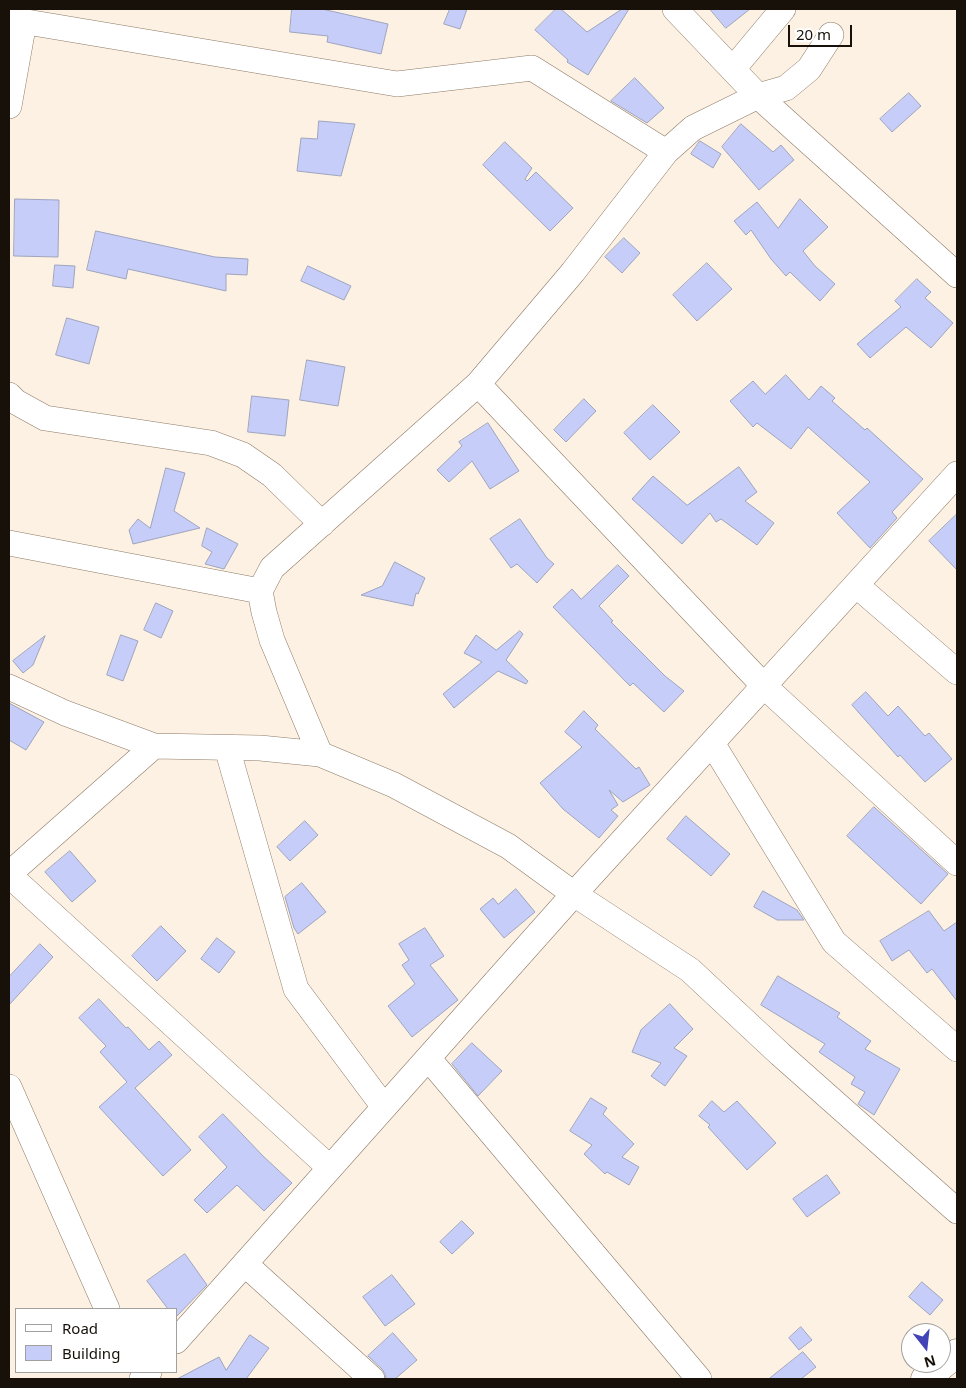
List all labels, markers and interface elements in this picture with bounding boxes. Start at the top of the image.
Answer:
scale bar [791,15,855,47]
text: 20 m [796,24,831,44]
legend [15,1308,178,1373]
text: Road [62,1318,98,1338]
north arrow [901,1323,951,1373]
text: Building [62,1343,120,1363]
text: N [922,1351,938,1373]

